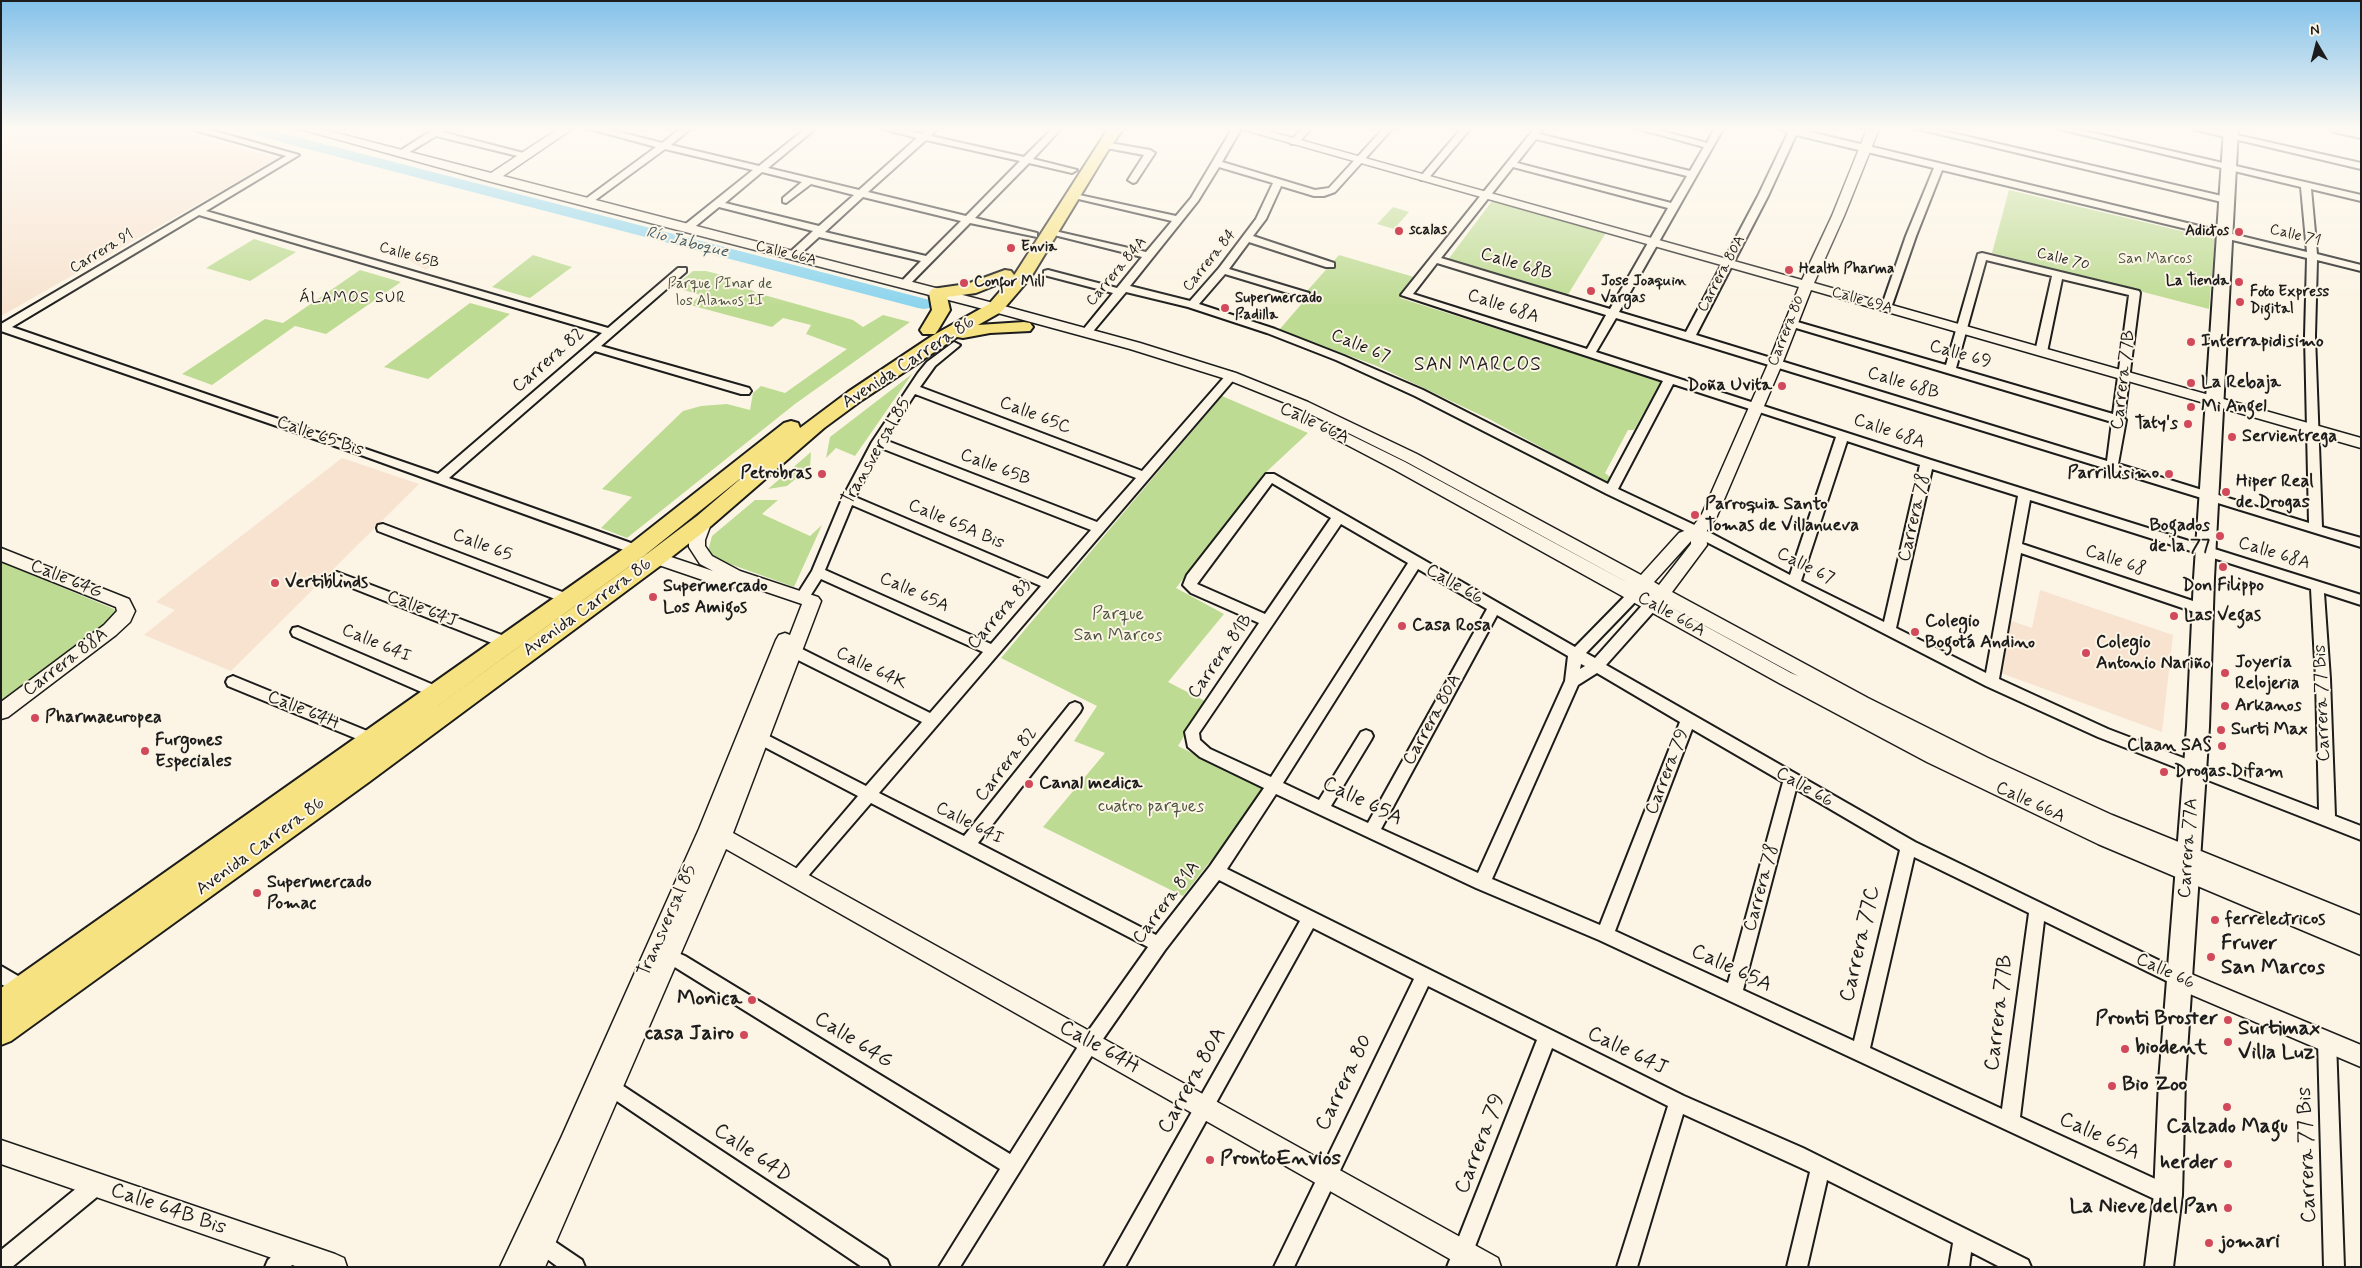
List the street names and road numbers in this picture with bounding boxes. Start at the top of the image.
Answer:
street label: Calle 71 [2268,221,2322,251]
street label: Carrera 91 [67,226,137,278]
street label: Carrera 84 [1179,226,1241,296]
street label: Carrera 80A [1694,233,1750,315]
street label: Carrera 84A [1083,234,1151,310]
street label: Calle 66A [754,238,818,270]
street label: Calle 65B [377,239,441,273]
street label: Calle 68B [1477,244,1555,286]
street label: Calle 70 [2035,245,2091,275]
street label: Calle 69A [1829,284,1895,318]
street label: Calle 68A [1464,285,1542,329]
street label: Carrera 80 [1765,293,1809,369]
street label: Avenida Carrera 86 [838,312,980,414]
street label: Carrera 82 [509,324,589,398]
street label: Calle 67 [1327,325,1393,369]
street label: Carrera 77B [2107,329,2141,431]
street label: Calle 69 [1927,336,1993,374]
street label: Calle 68B [1864,363,1942,405]
street label: Calle 65C [996,392,1074,440]
street label: Transversal 85 [838,395,916,509]
street label: Calle 66A [1276,398,1352,450]
street label: Calle 68A [1850,410,1928,454]
street label: Calle 65 Bis [274,412,366,462]
street label: Calle 65B [957,445,1033,491]
street label: Carrera 78 [1894,472,1936,564]
street label: Calle 65A Bis [905,495,1007,555]
street label: Calle 65 [449,525,515,567]
street label: Calle 68A [2235,533,2313,575]
street label: Calle 68 [2082,541,2148,581]
street label: Calle 67 [1773,543,1837,591]
street label: Avenida Carrera 86 [519,554,657,662]
street label: Calle 64G [27,556,105,604]
street label: Calle 66 [1421,560,1487,610]
street label: Calle 65A [876,568,952,618]
street label: Carrera 83 [963,575,1037,655]
street label: Calle 64J [384,587,460,633]
street label: Calle 66A [1633,587,1709,643]
street label: Carrera 81B [1184,611,1258,703]
street label: Calle 64I [338,620,414,668]
street label: Carrera 88A [19,624,113,702]
street label: Calle 64K [832,643,910,695]
street label: Carrera 77 Bis [2310,644,2336,762]
street label: Carrera 80A [1399,671,1467,769]
street label: Calle 64H [264,687,342,735]
street label: Carrera 82 [971,724,1043,806]
street label: Carrera 79 [1642,726,1694,818]
street label: Calle 66 [1771,763,1837,813]
street label: Calle 65A [1318,772,1406,832]
street label: Calle 66A [1992,777,2068,829]
street label: Avenida Carrera 86 [192,793,330,901]
street label: Carrera 77A [2175,797,2203,899]
street label: Calle 64I [931,798,1007,850]
street label: Carrera 78 [1740,842,1784,934]
street label: Carrera 81A [1129,857,1205,949]
street label: Transversal 85 [634,862,702,980]
street label: Carrera 77C [1835,883,1887,1005]
street label: Calle 65A [1686,939,1776,999]
street label: Calle 66 [2132,949,2198,995]
street label: Carrera 77B [1980,953,2020,1073]
street label: Calle 64G [809,1007,897,1075]
street label: Calle 64H [1054,1016,1144,1080]
street label: Calle 64J [1583,1022,1671,1082]
street label: Carrera 80A [1153,1023,1233,1139]
street label: Carrera 80 [1311,1031,1379,1135]
street label: Carrera 77 Bis [2293,1086,2323,1224]
street label: Carrera 79 [1450,1090,1512,1198]
street label: Calle 65A [2054,1107,2144,1167]
street label: Calle 64D [708,1119,796,1189]
street label: Calle 64B Bis [107,1178,229,1242]

